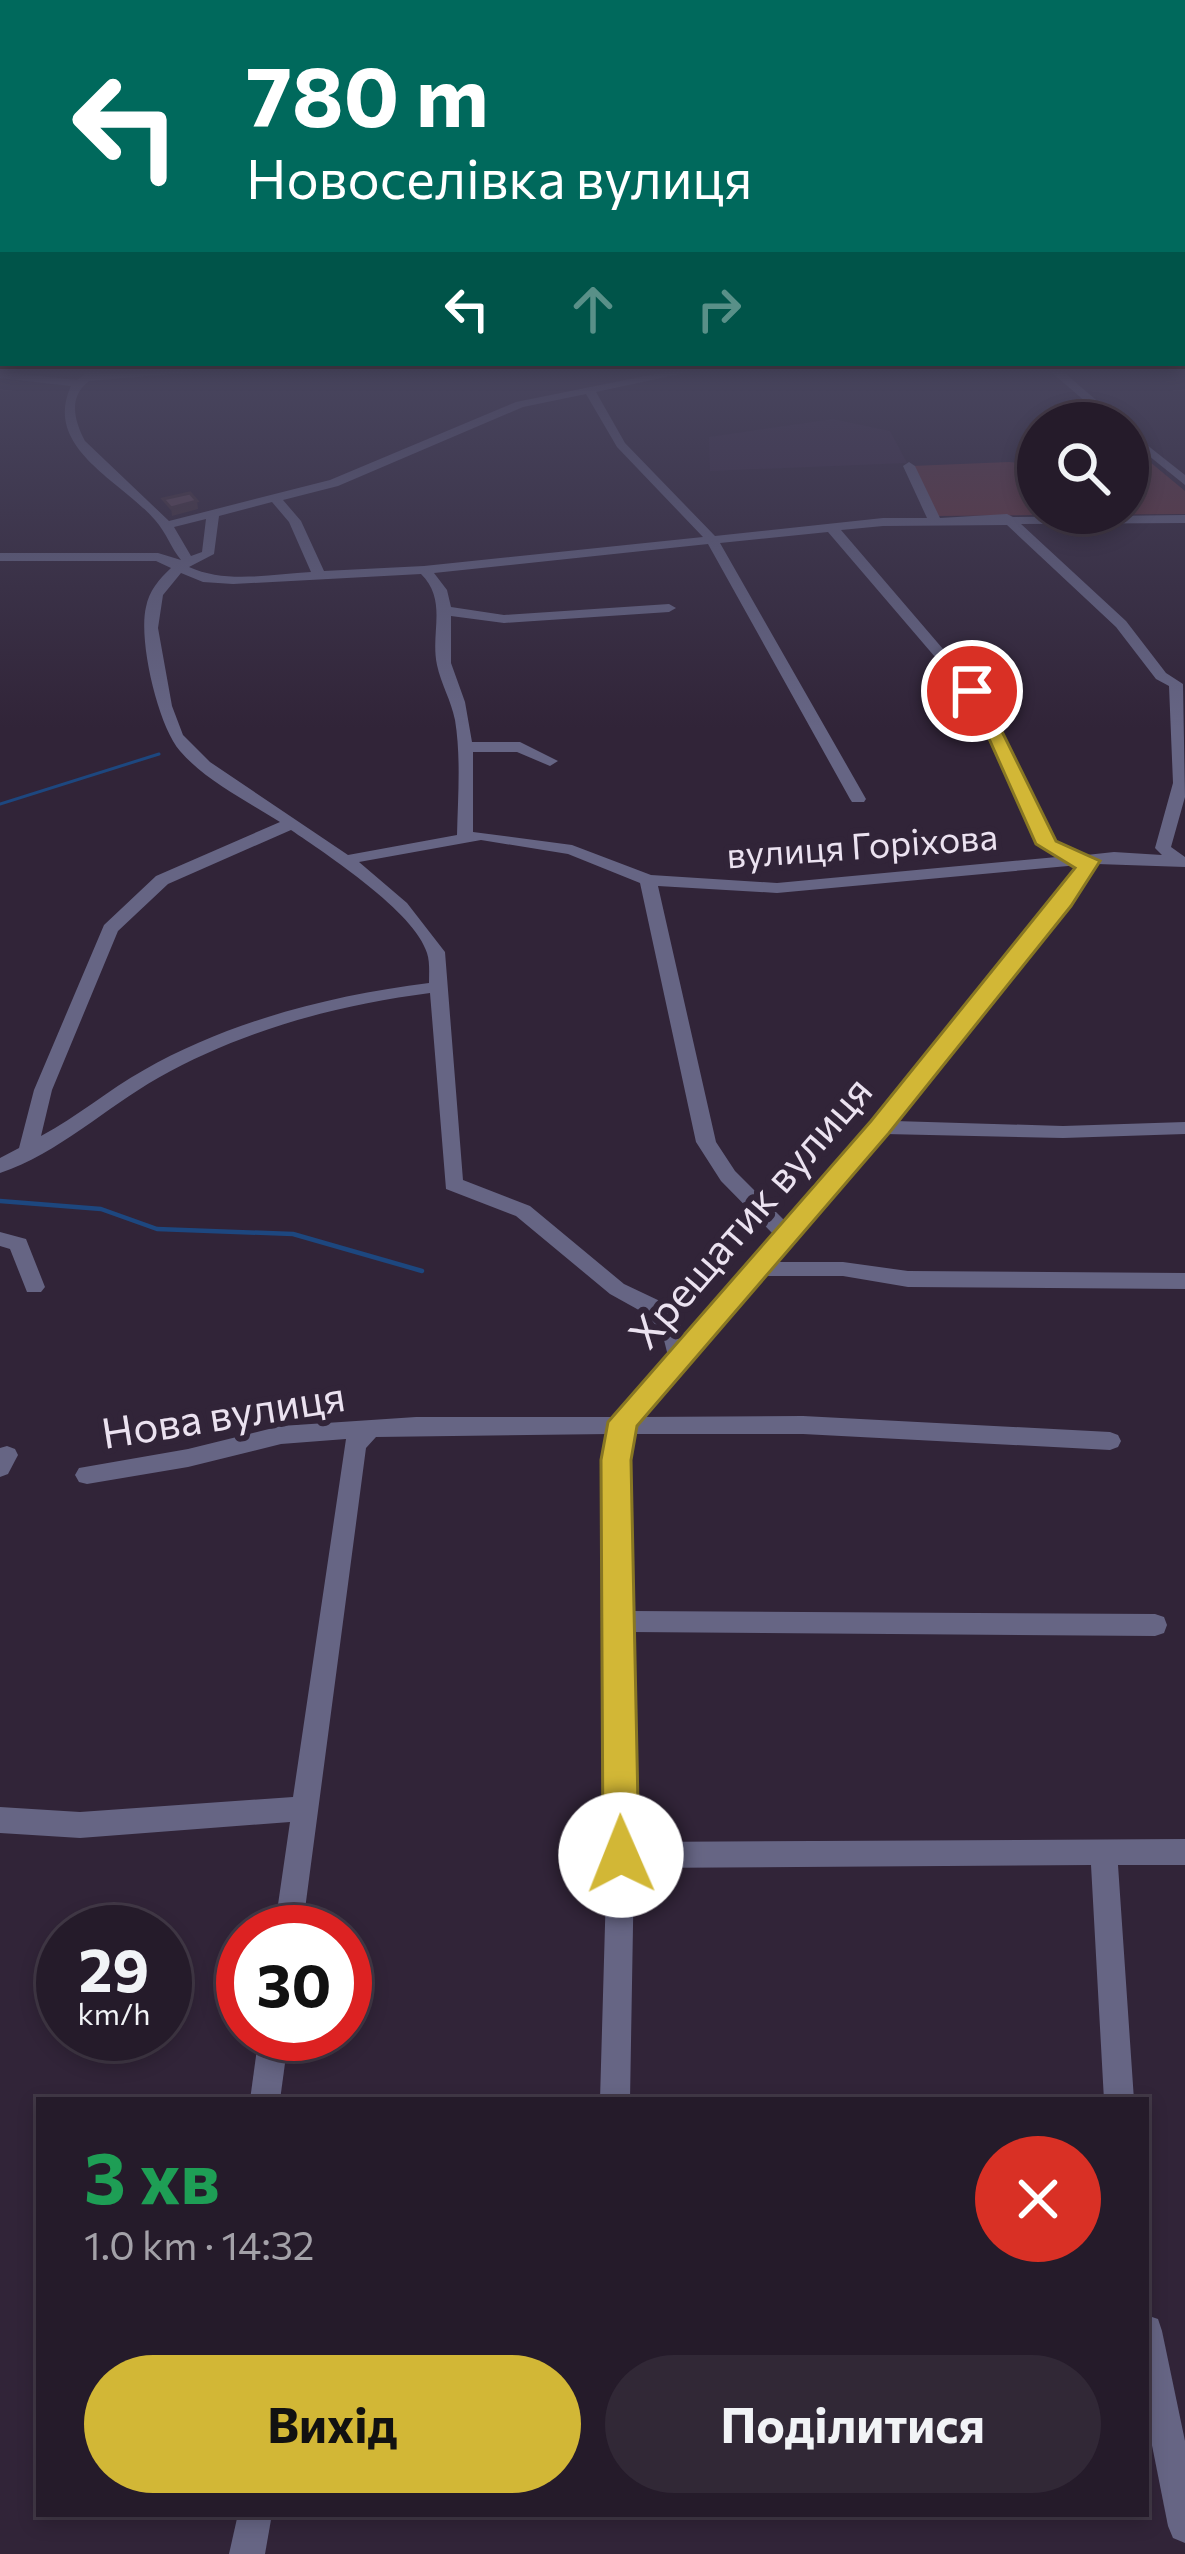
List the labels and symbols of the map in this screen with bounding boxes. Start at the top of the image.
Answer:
pin [921,640,1023,742]
street label: вулиця Горіхова [725,813,999,875]
street label: Хрещатик вулиця [616,1064,882,1358]
street label: Нова вулиця [97,1368,349,1458]
position arrow [558,1792,684,1918]
speed limit sign: 30 [216,1905,372,2061]

